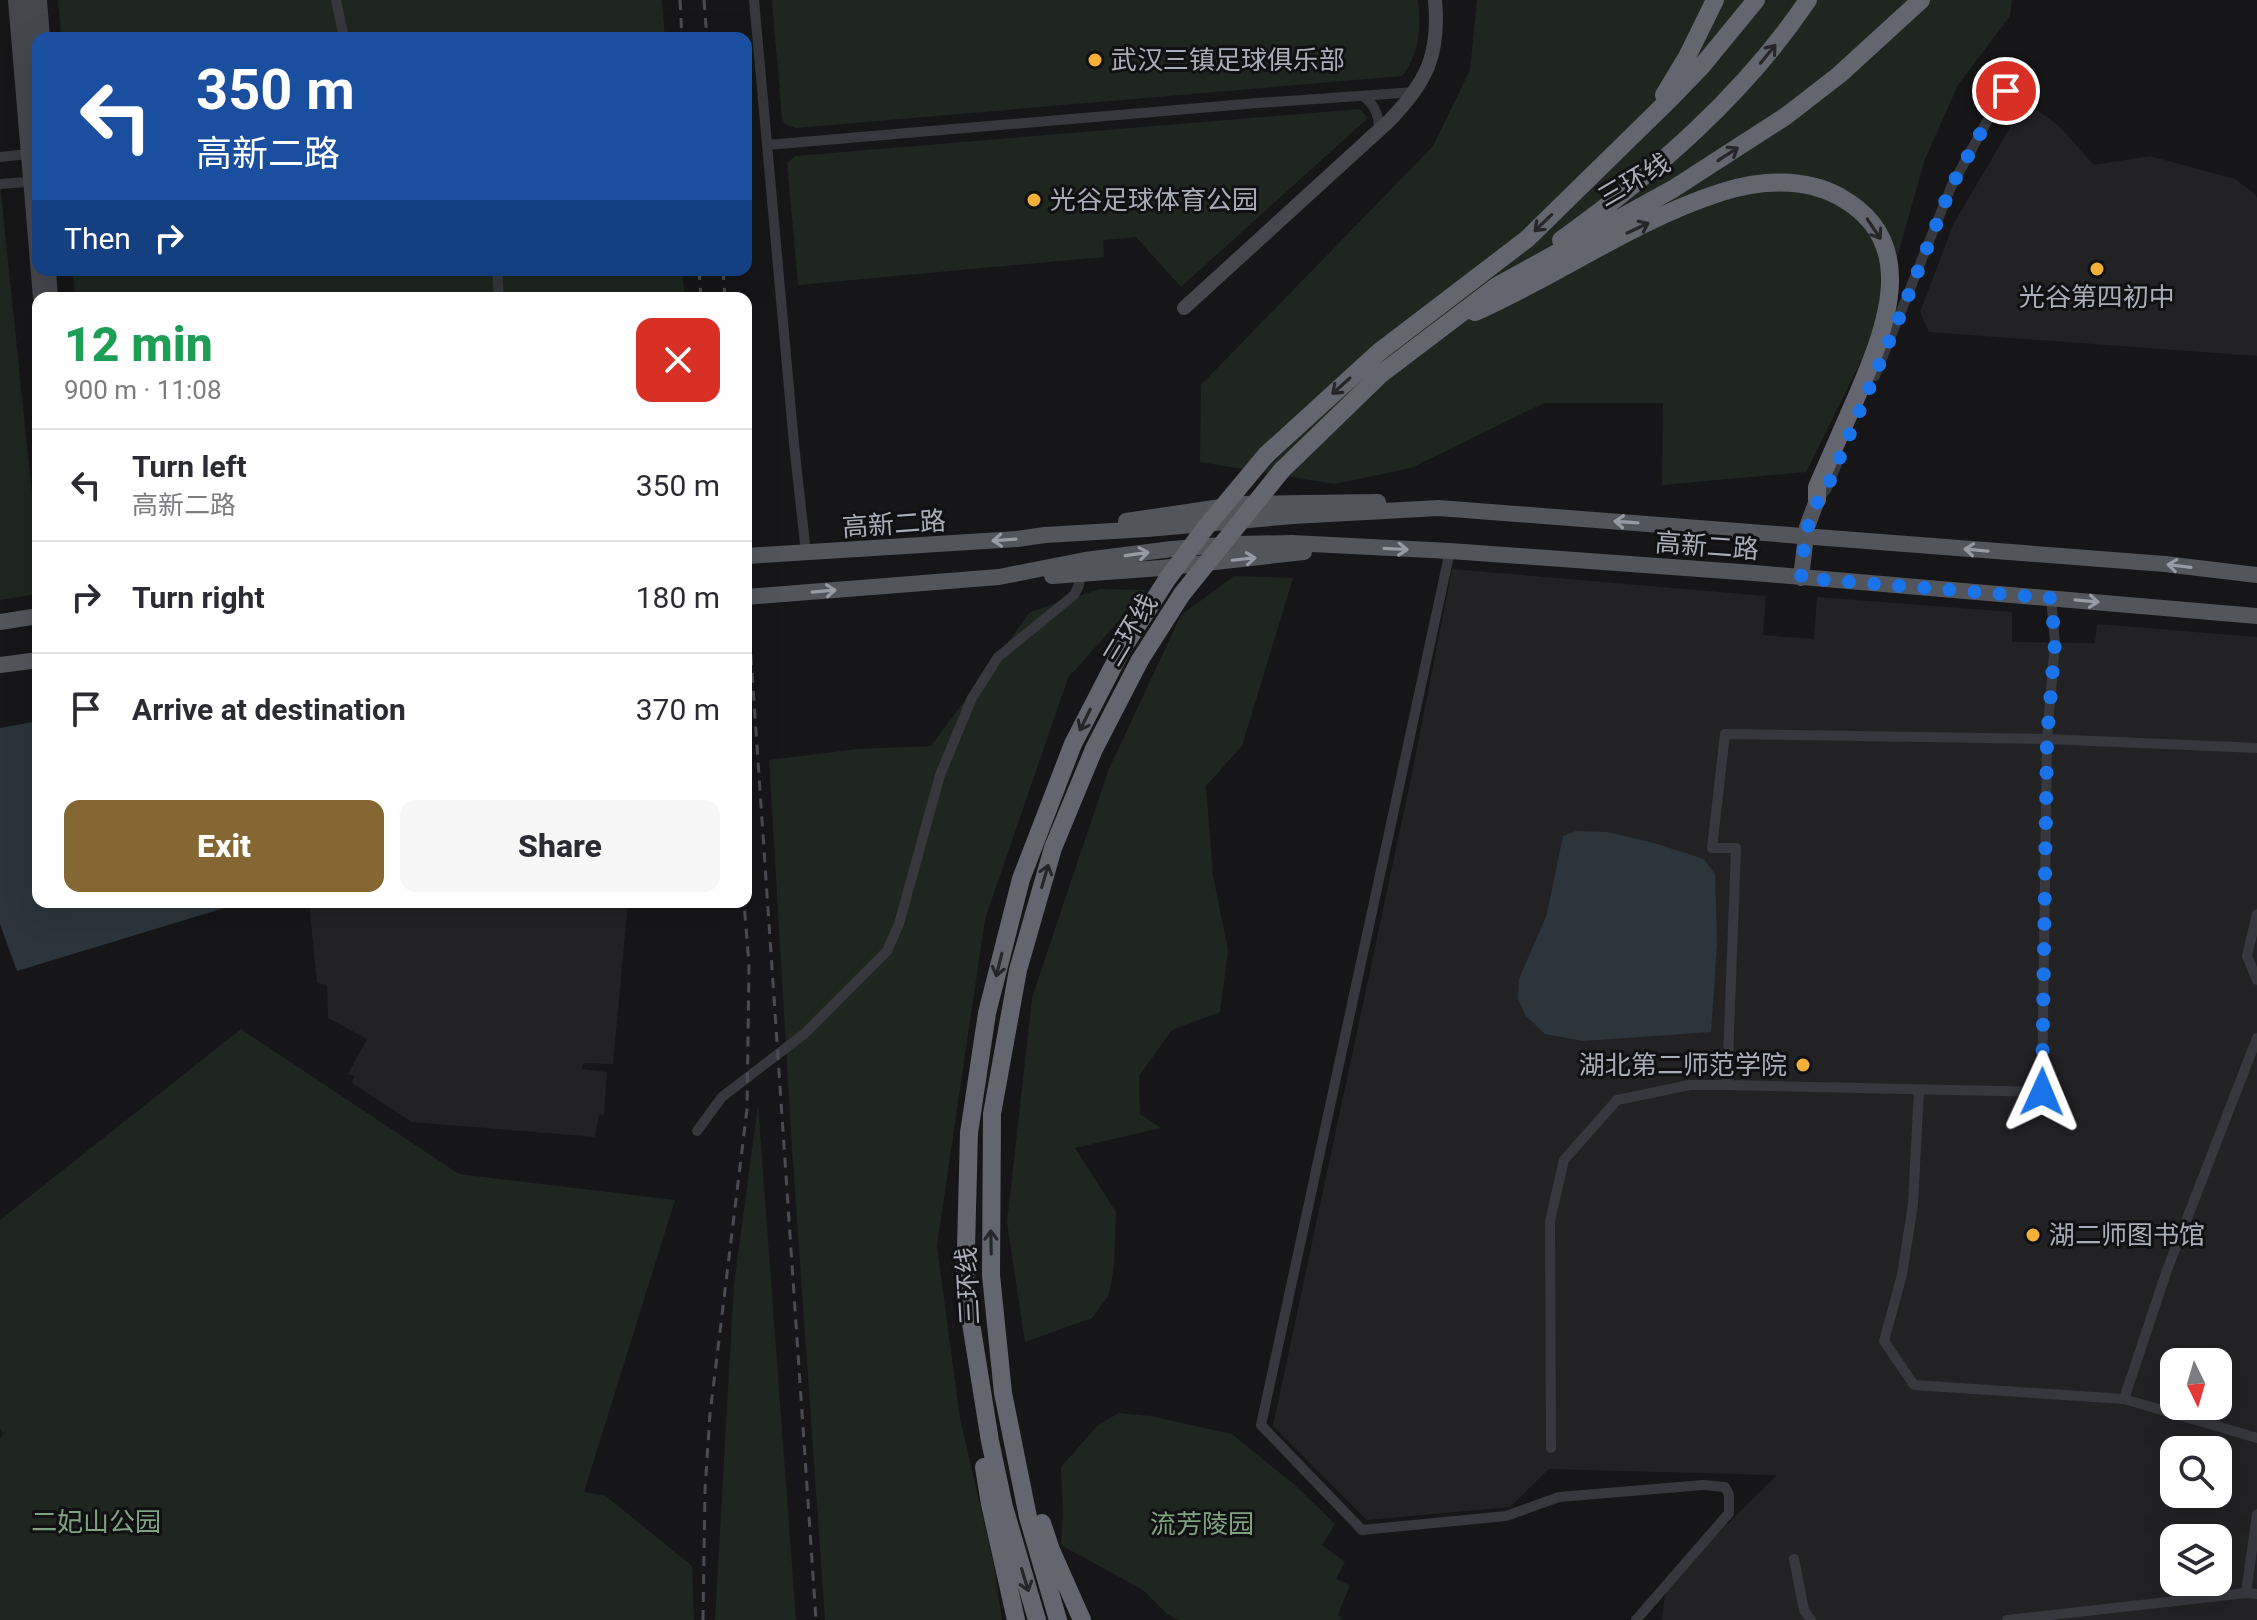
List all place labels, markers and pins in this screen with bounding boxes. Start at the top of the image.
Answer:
place label: 武汉三镇足球俱乐部 [1111,45,1345,75]
marker: 武汉三镇足球俱乐部 [1086,51,1104,69]
pin [1972,57,2040,125]
place label: 光谷足球体育公园 [1050,185,1258,215]
marker: 光谷足球体育公园 [1025,191,1043,209]
marker: 光谷第四初中 [2088,260,2106,278]
place label: 光谷第四初中 [2019,282,2175,312]
place label: 湖北第二师范学院 [1579,1050,1787,1080]
marker: 湖北第二师范学院 [1794,1056,1812,1074]
place label: 湖二师图书馆 [2049,1220,2205,1250]
marker: 湖二师图书馆 [2024,1226,2042,1244]

